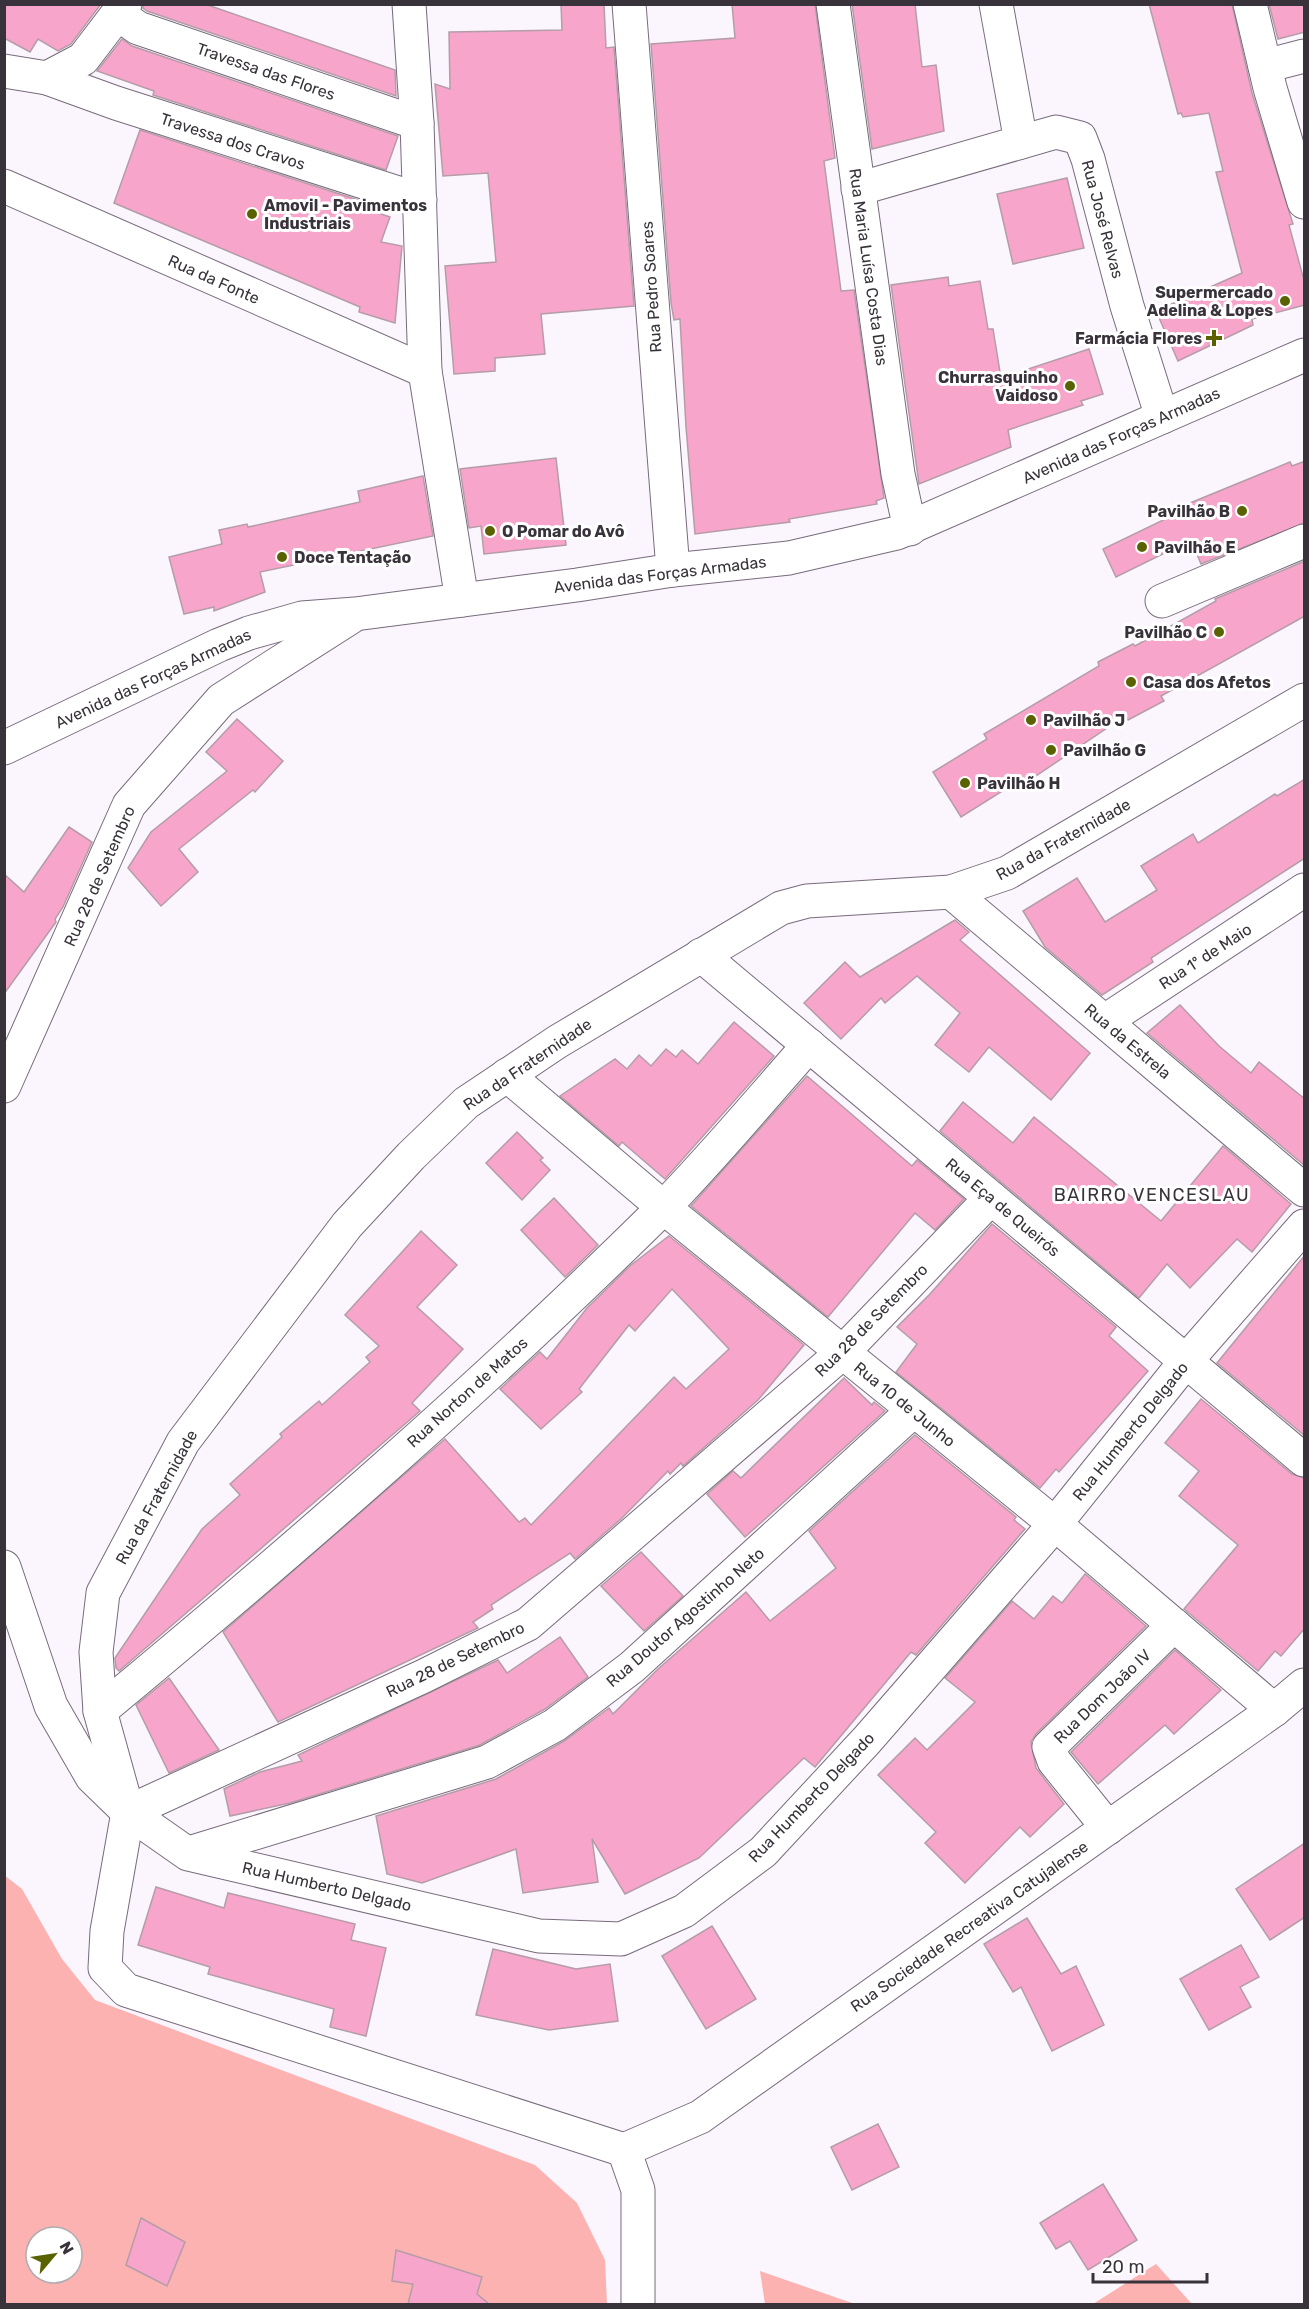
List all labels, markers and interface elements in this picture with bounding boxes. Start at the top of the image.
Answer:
street label: Travessa das Flores [194,39,338,104]
street label: Travessa dos Cravos [158,109,308,174]
street label: Rua José Relvas [1078,158,1127,281]
street label: Rua Maria Luísa Costa Dias [845,167,892,367]
place label: Amovil - Pavimentos Industriais [264,196,427,233]
marker: Amovil - Pavimentos Industriais [245,207,259,221]
street label: Rua Pedro Soares [637,221,666,353]
street label: Rua da Fonte [165,251,263,308]
place label: Supermercado Adelina & Lopes [1147,283,1273,320]
marker: Supermercado Adelina & Lopes [1278,294,1292,308]
place label: Farmácia Flores [1075,329,1202,348]
marker: Farmácia Flores [1207,331,1221,345]
place label: Churrasquinho Vaidoso [938,368,1058,405]
marker: Churrasquinho Vaidoso [1063,379,1077,393]
street label: Avenida das Forças Armadas [1020,383,1223,488]
place label: Pavilhão B [1147,502,1230,521]
marker: Pavilhão B [1235,504,1249,518]
place label: O Pomar do Avô [502,522,625,541]
marker: O Pomar do Avô [483,524,497,538]
place label: Pavilhão E [1154,538,1236,557]
marker: Pavilhão E [1135,540,1149,554]
place label: Doce Tentação [294,548,411,567]
marker: Doce Tentação [275,550,289,564]
street label: Avenida das Forças Armadas [553,552,767,597]
place label: Pavilhão C [1124,623,1207,642]
street label: Avenida das Forças Armadas [52,625,254,732]
marker: Pavilhão C [1212,625,1226,639]
place label: Casa dos Afetos [1143,673,1271,692]
marker: Casa dos Afetos [1124,675,1138,689]
place label: Pavilhão J [1043,711,1125,730]
marker: Pavilhão J [1024,713,1038,727]
place label: Pavilhão G [1063,741,1146,760]
marker: Pavilhão G [1044,743,1058,757]
place label: Pavilhão H [977,774,1060,793]
marker: Pavilhão H [958,776,972,790]
street label: Rua da Fraternidade [993,795,1134,884]
street label: Rua 28 de Setembro [60,803,139,949]
street label: Rua 1º de Maio [1155,919,1255,993]
street label: Rua da Estrela [1081,1000,1175,1083]
street label: Rua da Fraternidade [460,1014,595,1114]
street label: Rua Eça de Queirós [942,1154,1064,1261]
district label: BAIRRO VENCESLAU [1054,1184,1250,1206]
street label: Rua 28 de Setembro [811,1260,932,1381]
street label: Rua Norton de Matos [403,1333,532,1452]
street label: Rua 10 de Junho [850,1358,959,1451]
street label: Rua Humberto Delgado [1069,1358,1192,1505]
street label: Rua da Fraternidade [112,1427,201,1568]
street label: Rua Doutor Agostinho Neto [602,1544,768,1691]
street label: Rua 28 de Setembro [383,1618,528,1701]
street label: Rua Dom Joāo IV [1050,1645,1155,1747]
street label: Rua Humberto Delgado [744,1729,878,1866]
street label: Rua Sociedade Recreativa Catujalense [847,1837,1092,2016]
street label: Rua Humberto Delgado [240,1858,413,1915]
north arrow [24,2225,84,2285]
text: N [56,2238,78,2258]
scale bar [1093,2246,1207,2284]
text: 20 m [1102,2256,1144,2278]

